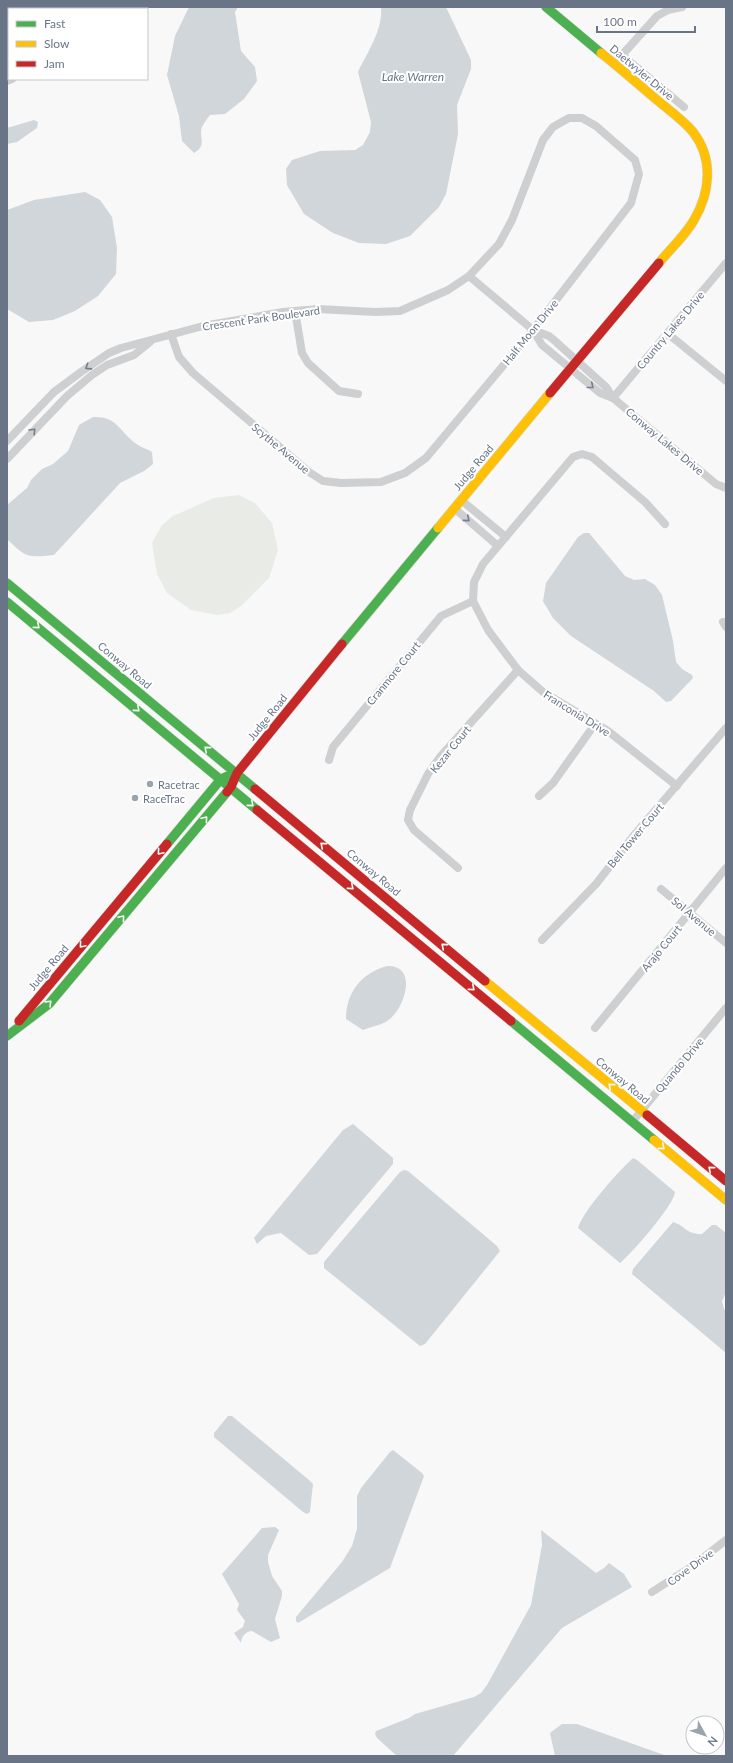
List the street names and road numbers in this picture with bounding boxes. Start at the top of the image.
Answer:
street label: Daetwyler Drive [608,42,677,102]
street label: Country Lakes Drive [634,288,707,372]
street label: Half Moon Drive [500,296,560,367]
street label: Crescent Park Boulevard [201,303,321,333]
street label: Conway Lakes Drive [623,405,707,478]
street label: Scythe Avenue [249,420,313,476]
street label: Judge Road [450,442,496,492]
street label: Conway Road [95,639,155,691]
street label: Cranmore Court [363,639,423,707]
street label: Franconia Drive [541,687,613,739]
street label: Judge Road [244,691,290,743]
street label: Kezar Court [427,723,473,775]
street label: Bell Tower Court [604,800,666,870]
street label: Conway Road [344,846,404,898]
street label: Sol Avenue [669,894,719,938]
street label: Arajo Court [638,922,684,974]
street label: Judge Road [25,942,71,992]
street label: Quando Drive [652,1035,706,1095]
street label: Conway Road [593,1054,653,1106]
street label: Cove Drive [664,1546,716,1588]

